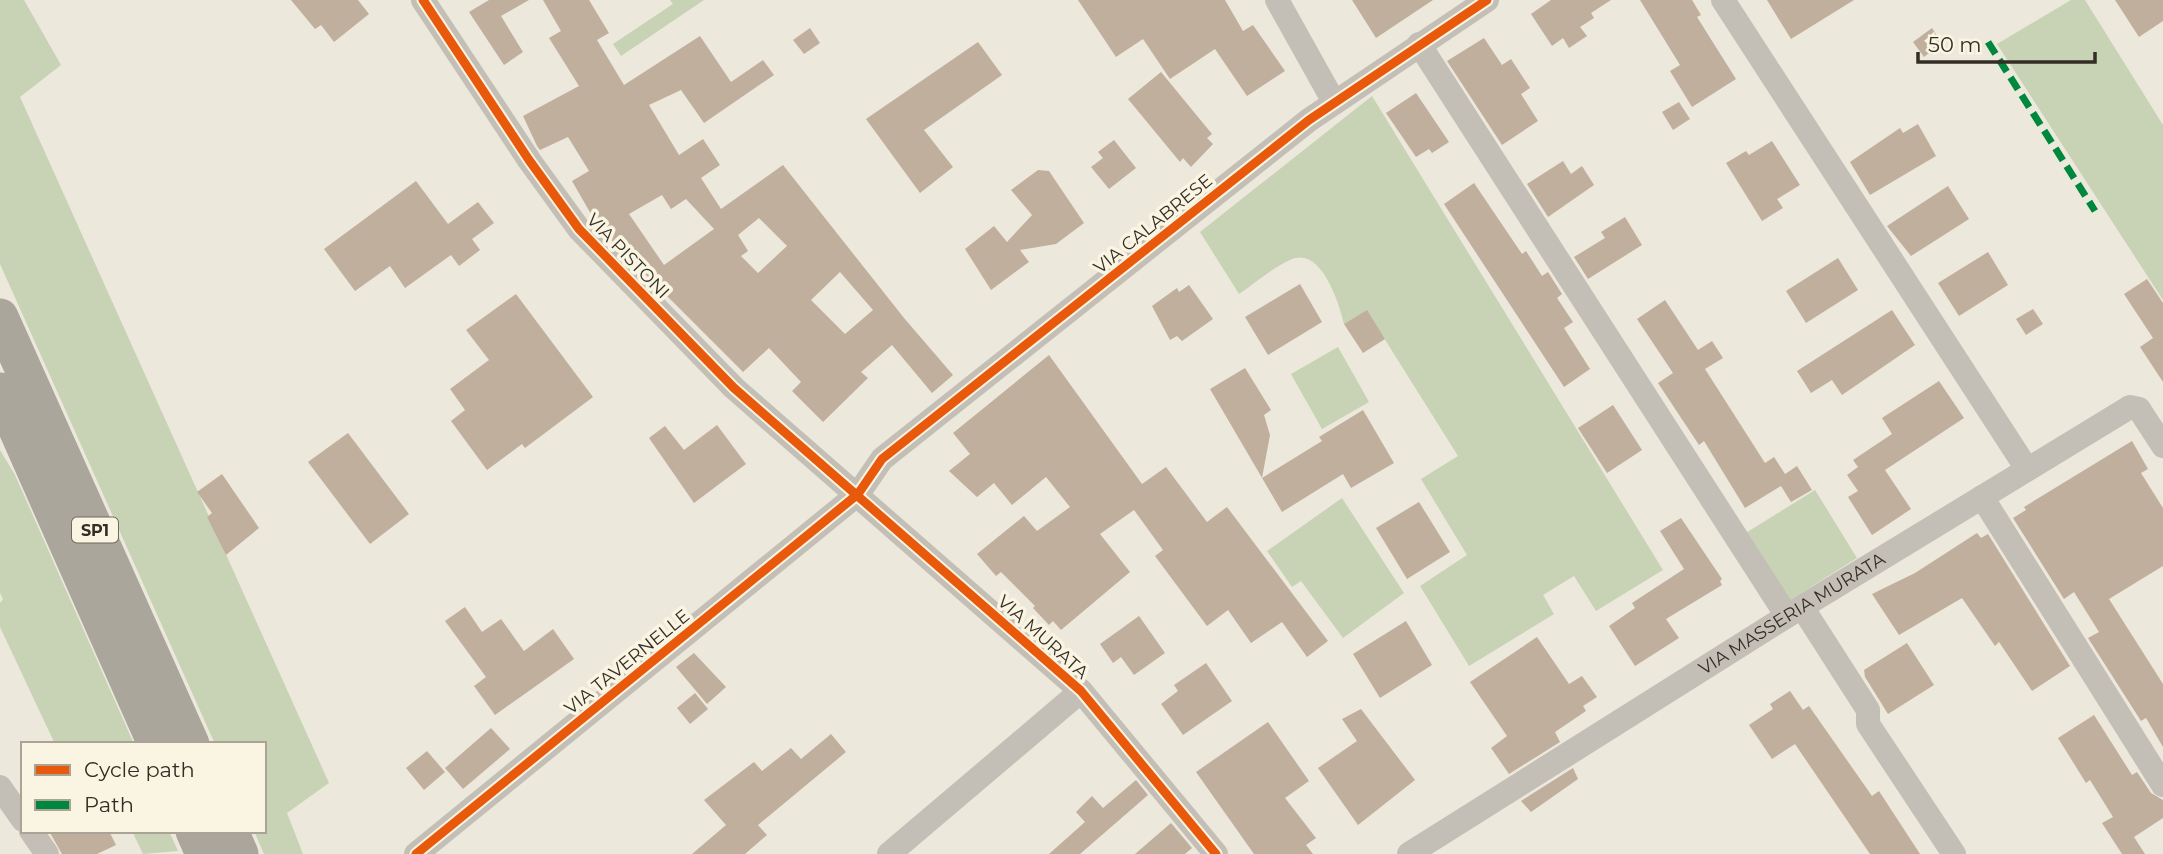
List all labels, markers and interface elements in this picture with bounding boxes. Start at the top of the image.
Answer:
scale bar [1918,21,2095,65]
text: 50 m [1928,32,1982,57]
street label: VIA CALABRESE [1089,170,1217,278]
street label: VIA PISTONI [582,209,674,303]
road number: SP1 [72,517,118,542]
street label: VIA MASSERIA MURATA [1695,548,1889,680]
street label: VIA MURATA [993,590,1093,684]
street label: VIA TAVERNELLE [560,605,694,719]
legend [21,742,266,833]
text: Cycle path [84,757,195,782]
text: Path [84,792,134,817]

